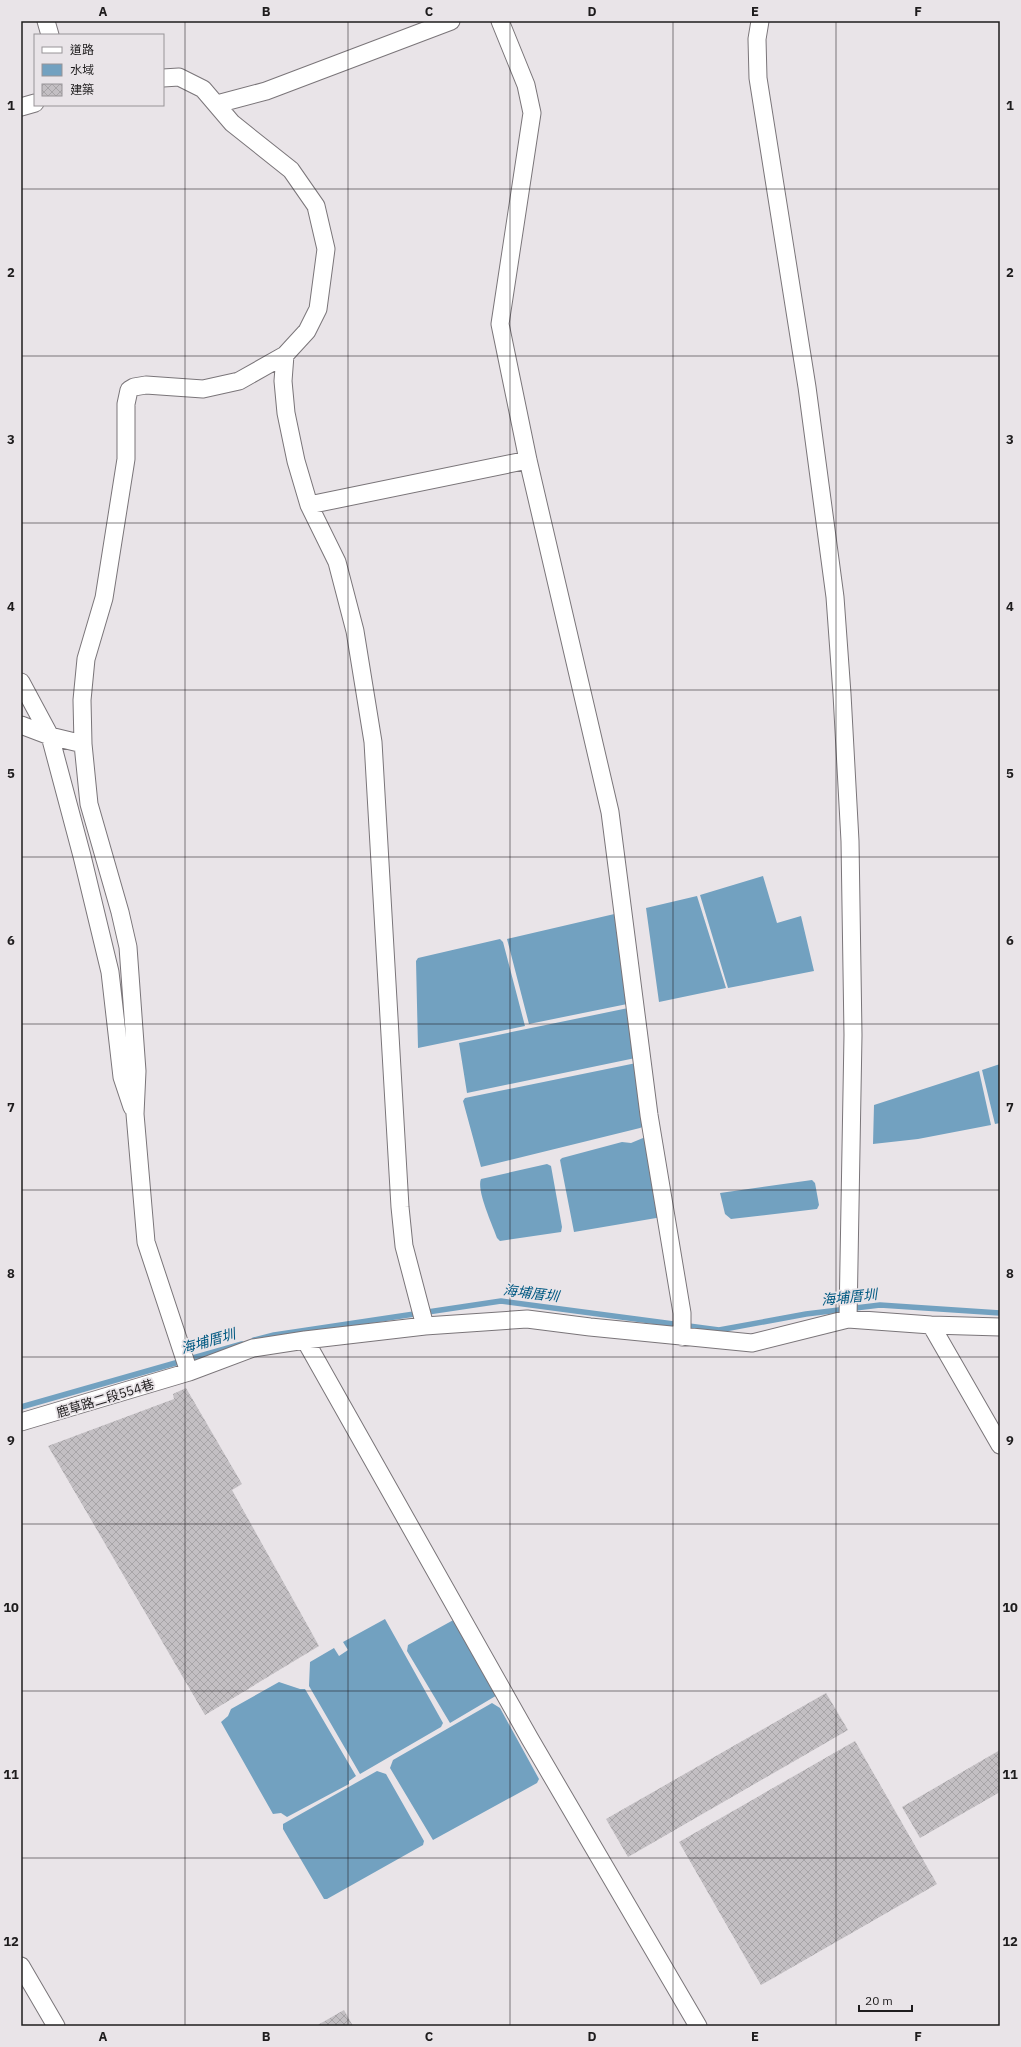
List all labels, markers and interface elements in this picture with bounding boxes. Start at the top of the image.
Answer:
text: A [99,3,108,20]
text: B [262,3,271,20]
text: C [425,3,434,20]
text: D [587,3,597,20]
text: E [751,3,759,20]
text: F [914,3,922,20]
legend [34,34,164,106]
text: 道路 [70,42,94,57]
text: 水域 [70,62,94,77]
text: 建築 [70,82,94,97]
text: 1 [7,97,15,114]
text: 1 [1006,97,1014,114]
text: 2 [7,264,15,281]
text: 2 [1006,264,1014,281]
text: 3 [7,431,15,448]
text: 3 [1006,431,1014,448]
text: 4 [7,598,15,615]
text: 4 [1006,598,1014,615]
text: 5 [7,765,15,782]
text: 5 [1006,765,1014,782]
text: 6 [7,932,15,949]
text: 6 [1006,932,1014,949]
text: 7 [7,1099,15,1116]
text: 7 [1006,1099,1014,1116]
text: 8 [7,1265,15,1282]
text: 8 [1006,1265,1014,1282]
water label: 海埔厝圳 [502,1281,562,1306]
water label: 海埔厝圳 [820,1285,880,1309]
water label: 海埔厝圳 [179,1324,239,1357]
street label: 鹿草路二段554巷 [54,1376,156,1421]
text: 9 [7,1432,15,1449]
text: 9 [1006,1432,1014,1449]
text: 10 [3,1599,19,1616]
text: 10 [1002,1599,1018,1616]
text: 11 [3,1766,19,1783]
text: 11 [1002,1766,1018,1783]
text: 12 [3,1933,19,1950]
text: 12 [1002,1933,1018,1950]
scale bar [859,1987,912,2013]
text: 20 m [865,1993,893,2008]
text: A [99,2028,108,2045]
text: B [262,2028,271,2045]
text: C [425,2028,434,2045]
text: D [587,2028,597,2045]
text: E [751,2028,759,2045]
text: F [914,2028,922,2045]

